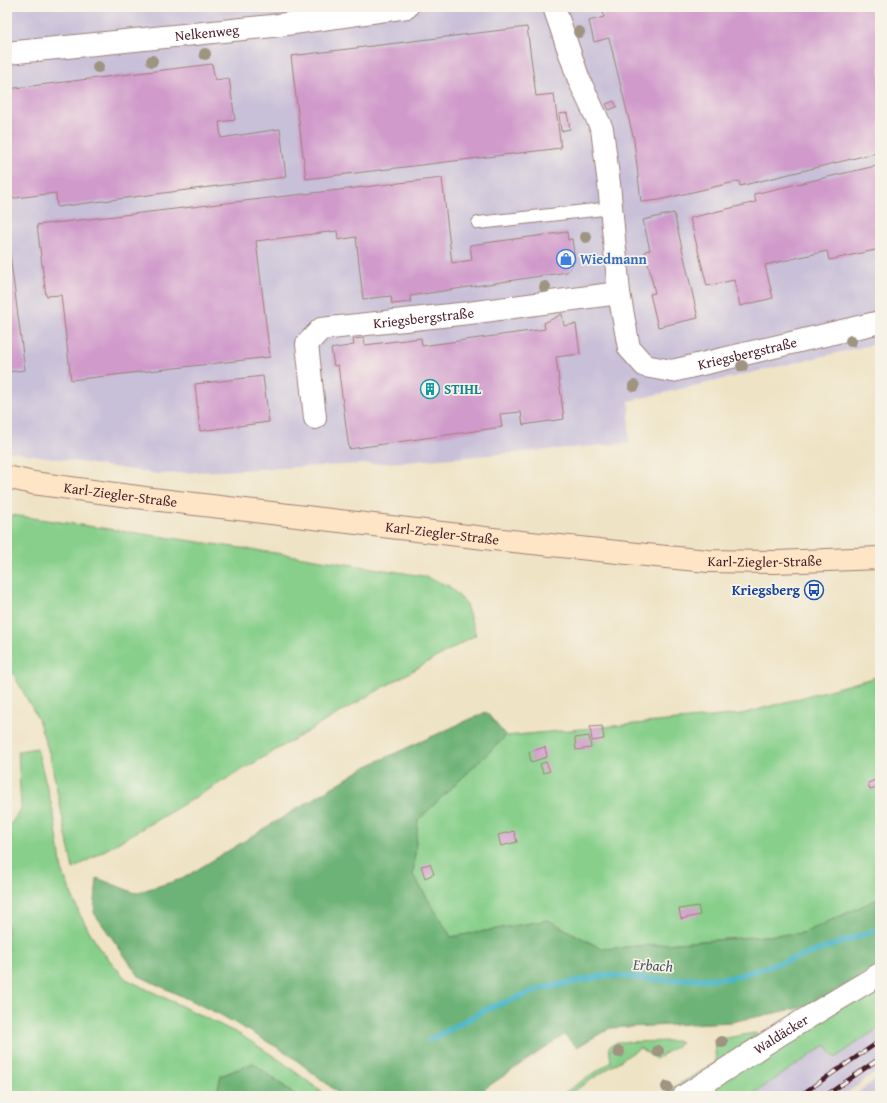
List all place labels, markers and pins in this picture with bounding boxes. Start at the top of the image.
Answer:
shop icon: Wiedmann [555,248,577,270]
place label: Wiedmann [580,249,648,269]
building icon: STIHL [419,378,441,400]
place label: STIHL [444,379,482,399]
bus stop icon: Kriegsberg [803,579,825,601]
place label: Kriegsberg [732,580,801,600]

